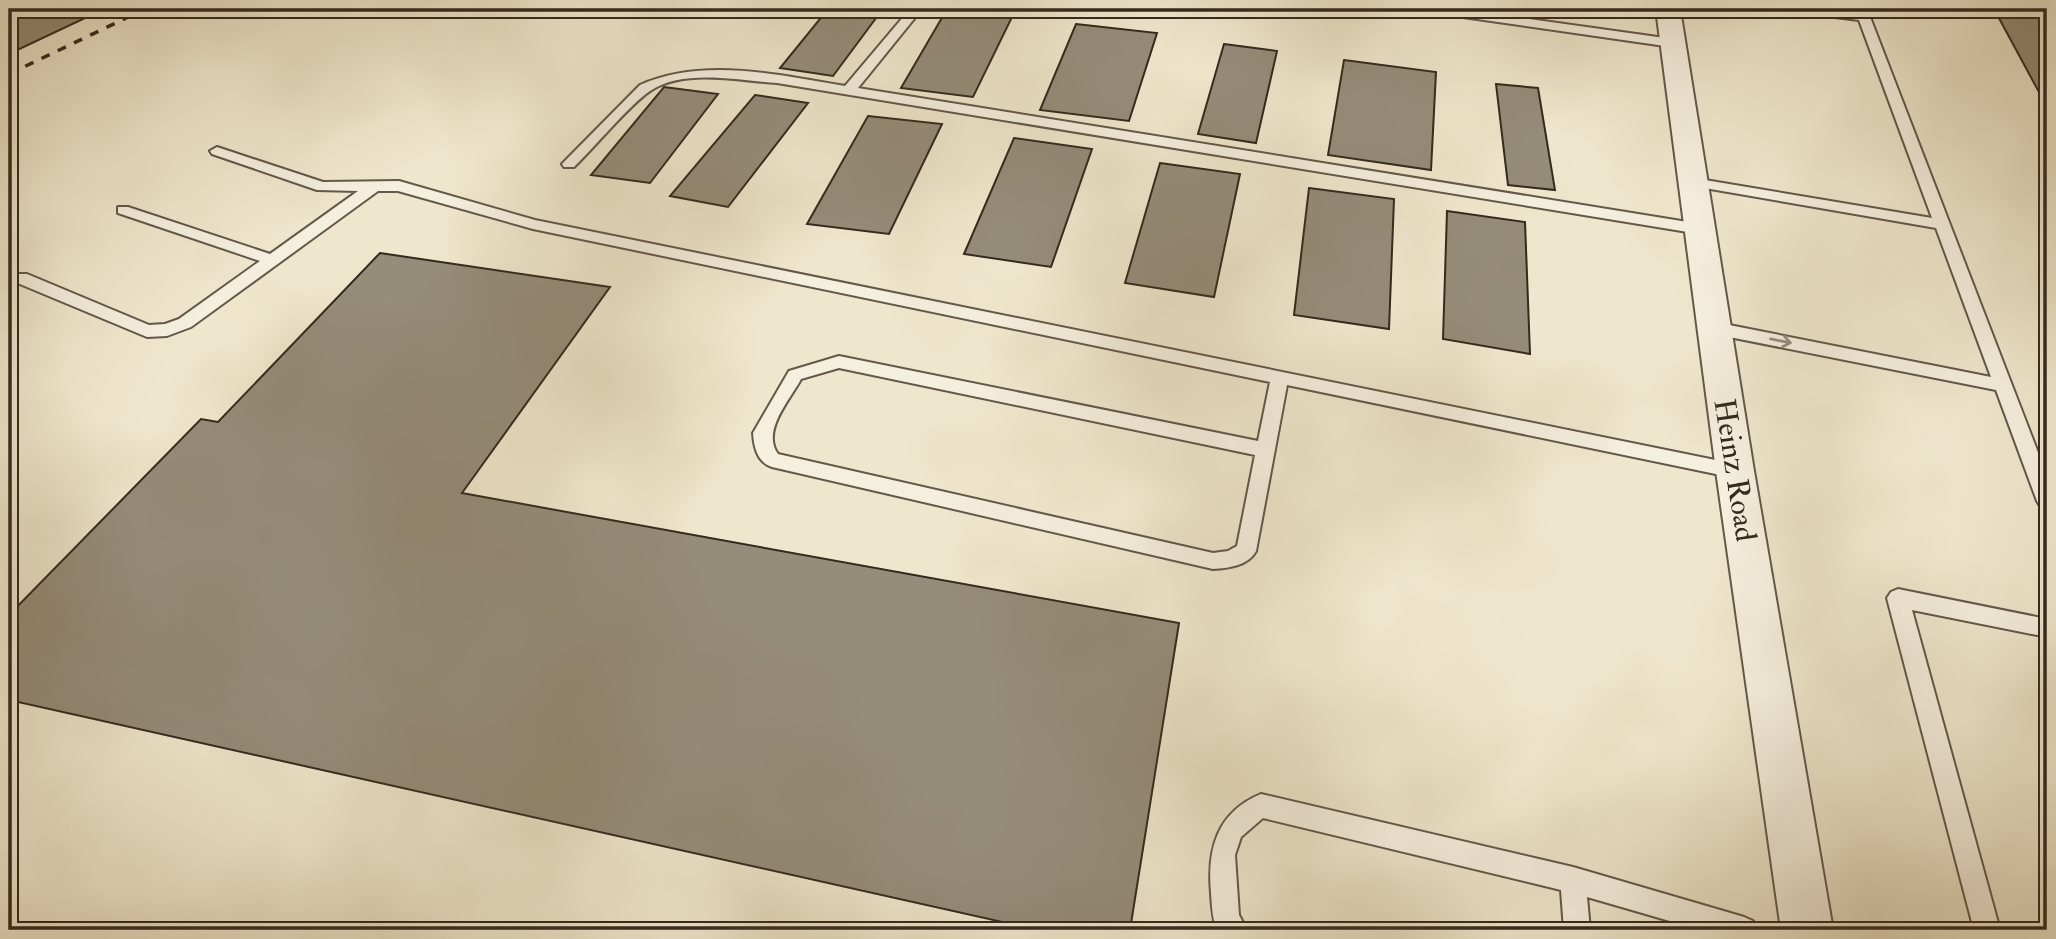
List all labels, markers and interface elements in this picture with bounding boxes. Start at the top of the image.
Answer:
one-way arrow [1769,335,1792,348]
street label: Heinz Road [1705,396,1765,544]

